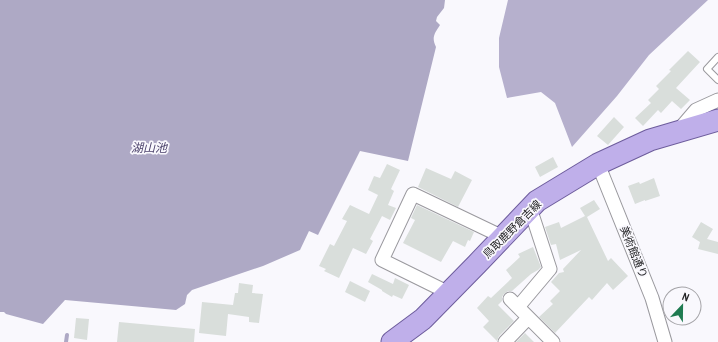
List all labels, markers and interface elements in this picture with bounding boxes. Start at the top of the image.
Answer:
water label: 湖山池 [131,140,168,156]
street label: 鳥取鹿野倉吉線 [480,197,544,261]
street label: 美術館通り [617,224,651,280]
north arrow [662,286,702,326]
text: N [680,289,691,304]

